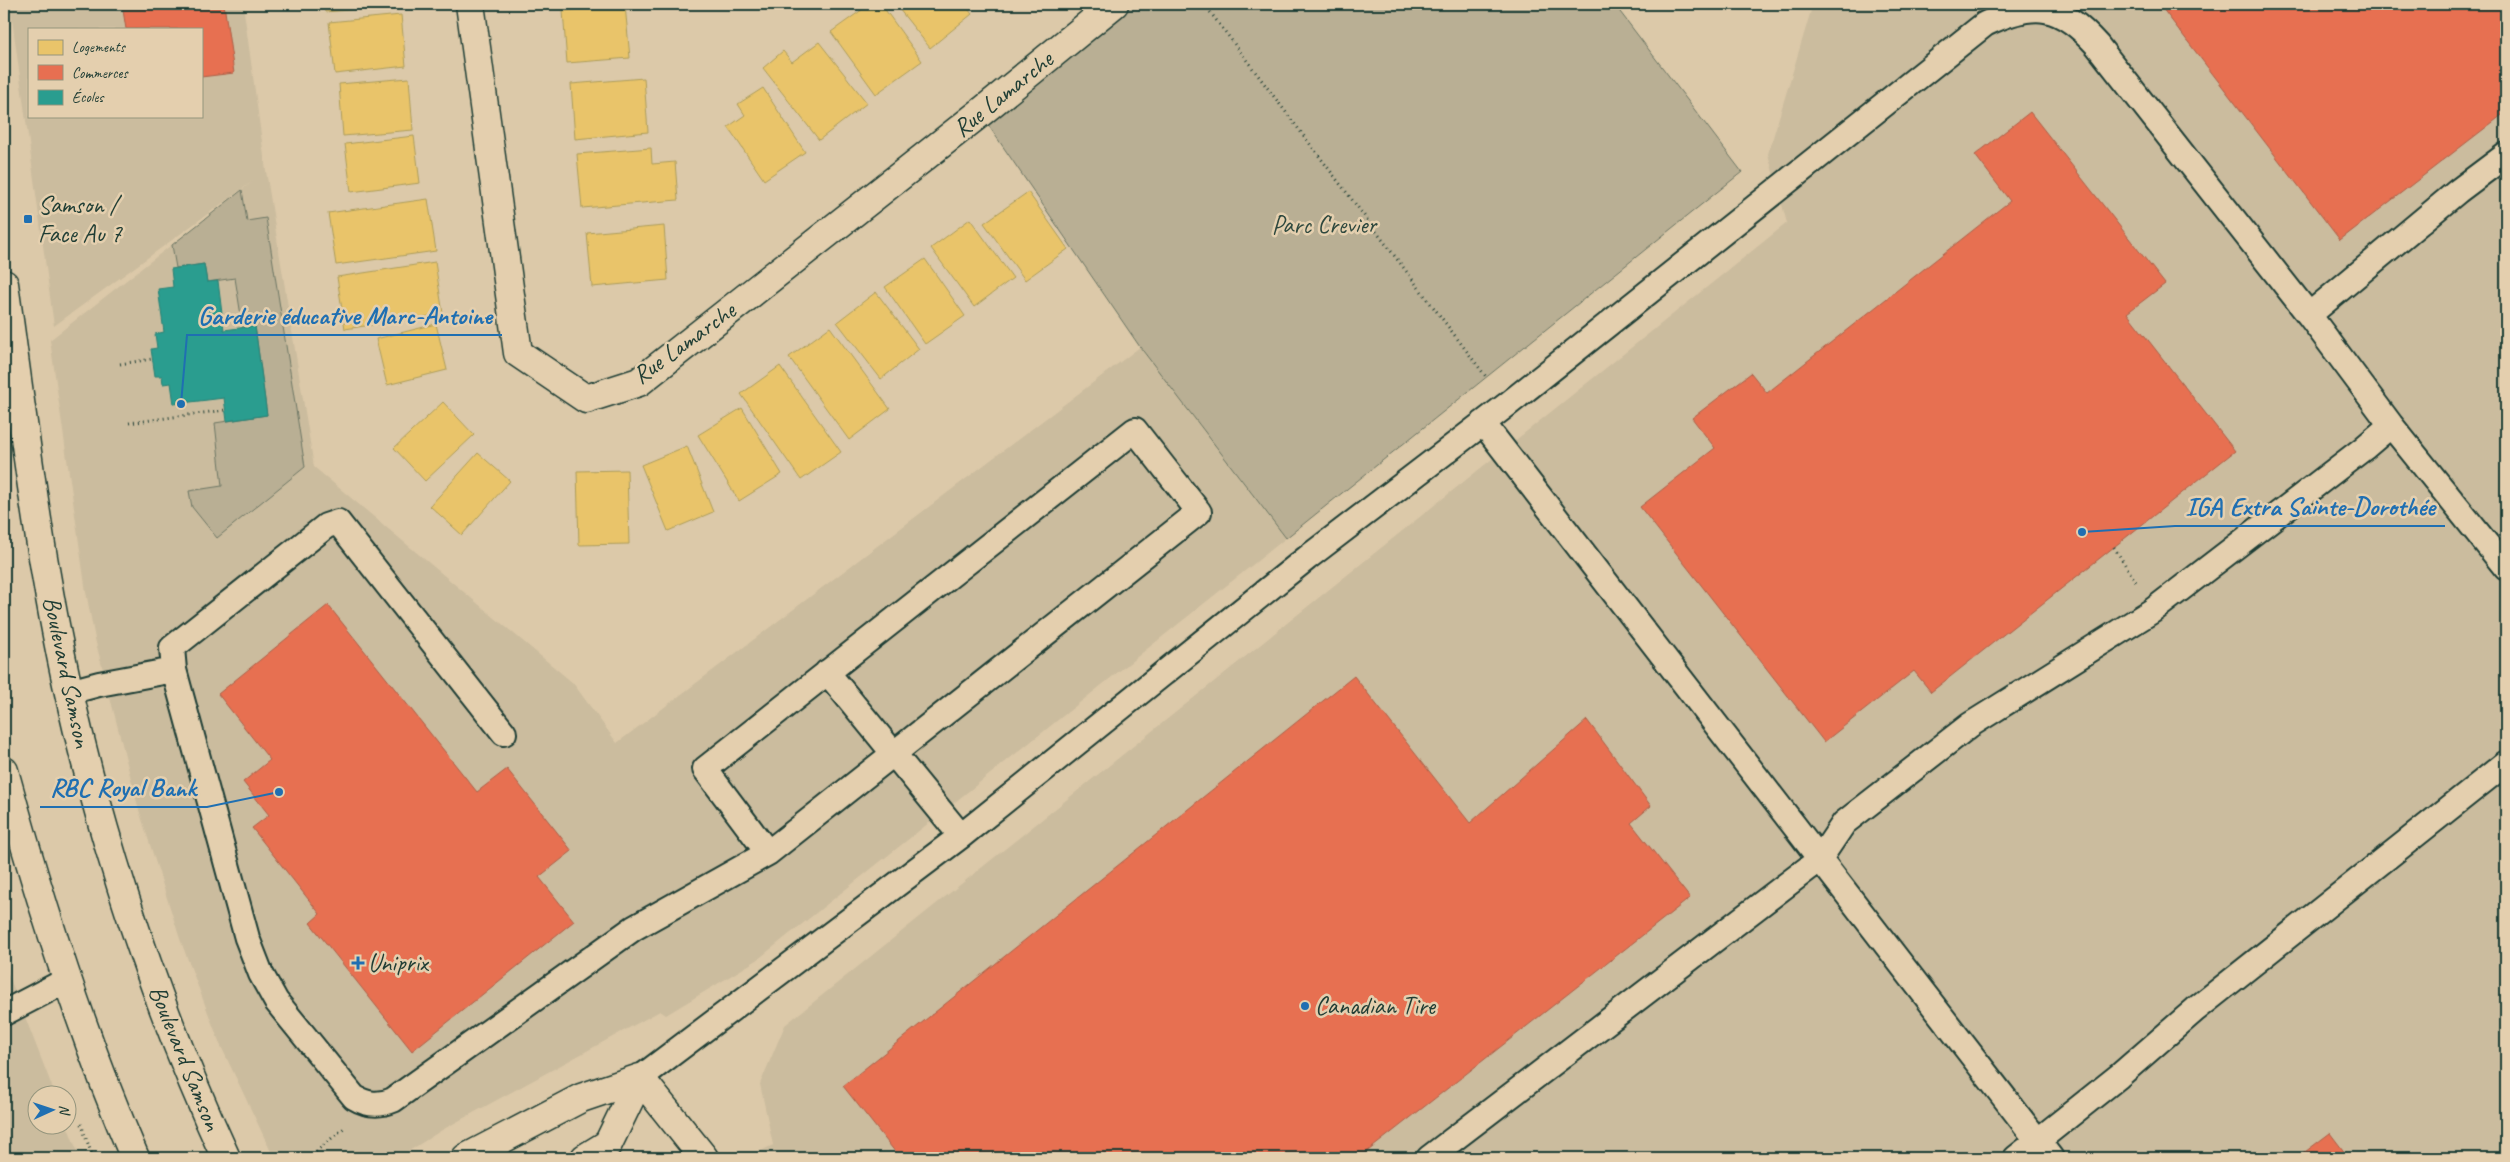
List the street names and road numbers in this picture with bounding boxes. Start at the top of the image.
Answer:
street label: Rue Lamarche [946,43,1061,144]
street label: Rue Lamarche [626,294,743,391]
street label: Boulevard Samson [35,594,99,751]
street label: Boulevard Samson [141,981,229,1136]

